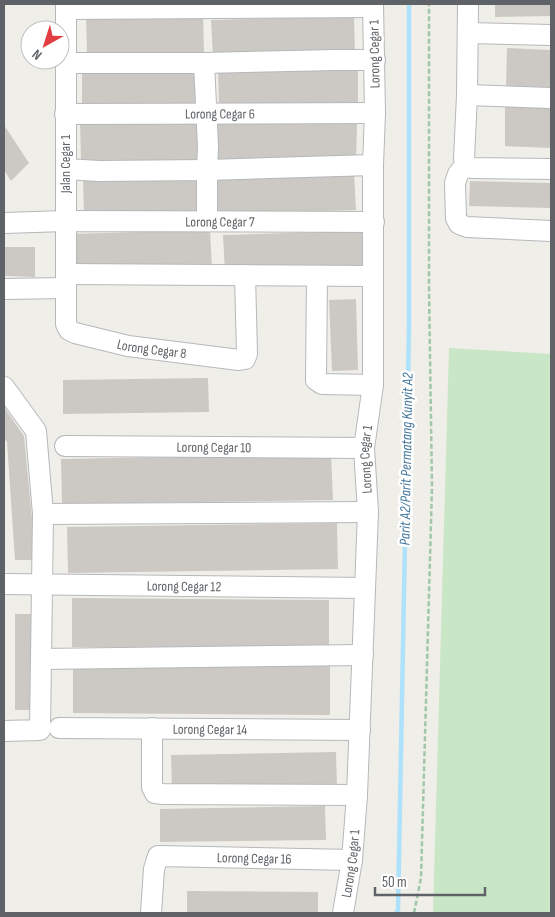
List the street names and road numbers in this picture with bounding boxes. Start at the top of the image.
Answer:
street label: Lorong Cegar 1 [365,20,384,88]
street label: Lorong Cegar 6 [185,105,255,123]
street label: Jalan Cegar 1 [57,135,74,194]
street label: Lorong Cegar 7 [185,213,255,231]
street label: Lorong Cegar 8 [115,336,187,362]
street label: Lorong Cegar 1 [356,424,376,494]
street label: Lorong Cegar 10 [177,439,251,456]
street label: Lorong Cegar 12 [147,578,222,595]
street label: Lorong Cegar 14 [173,721,247,738]
street label: Lorong Cegar 1 [338,829,363,899]
street label: Lorong Cegar 16 [217,849,292,868]

